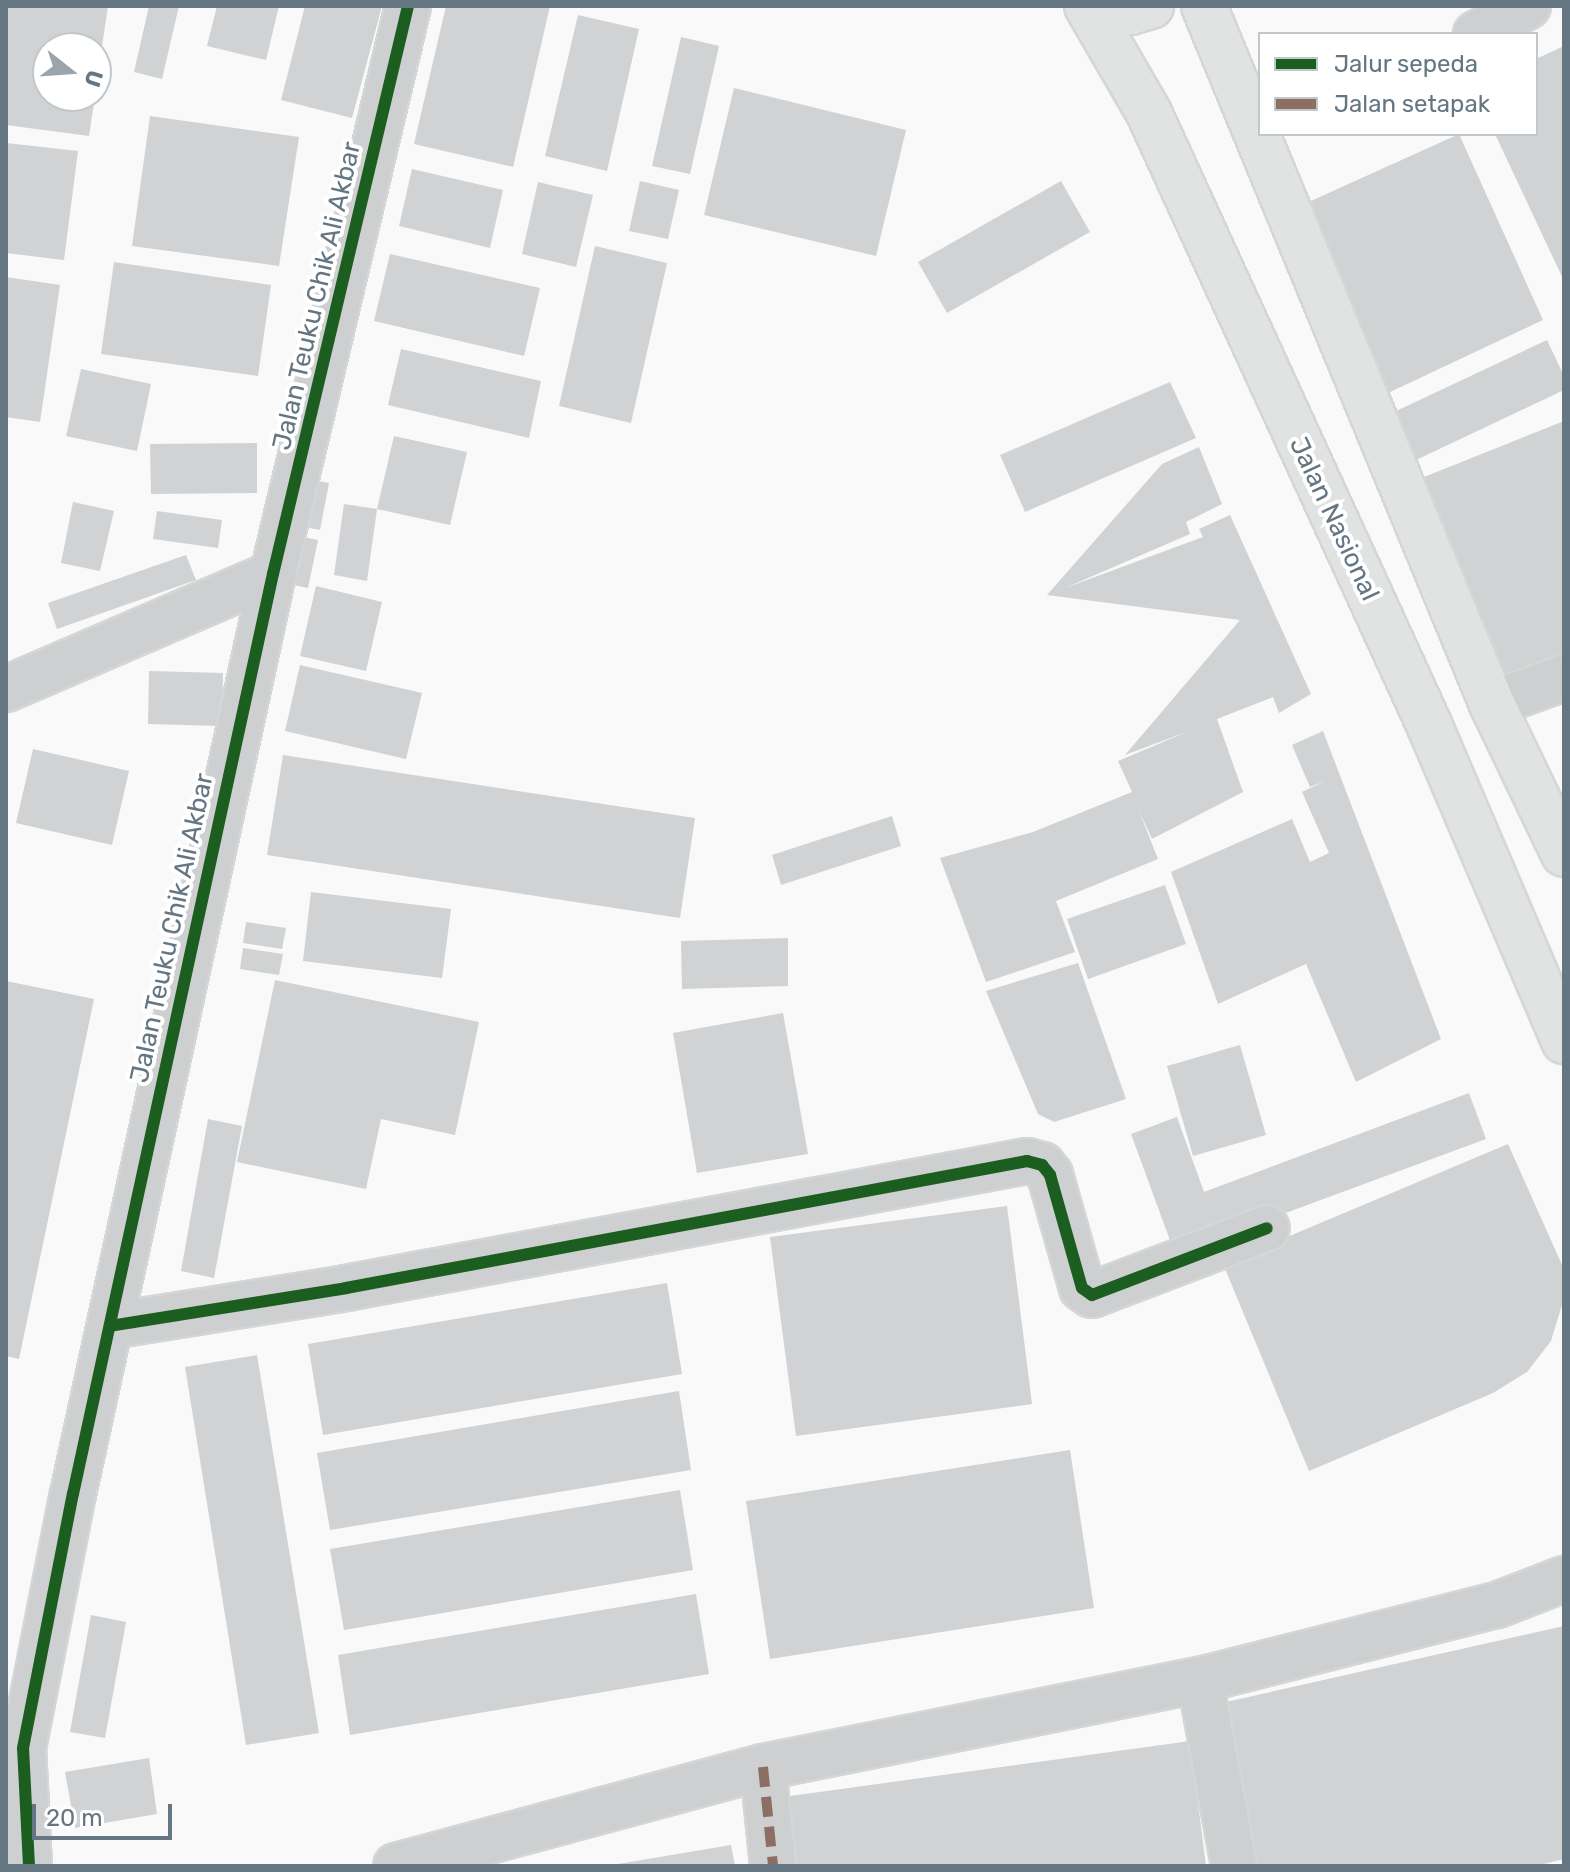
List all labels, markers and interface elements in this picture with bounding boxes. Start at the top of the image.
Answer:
north arrow [32,32,112,112]
legend [1258,32,1538,136]
text: Jalur sepeda [1334,50,1478,78]
text: U [78,67,109,90]
text: Jalan setapak [1334,90,1490,118]
street label: Jalan Teuku Chik Ali Akbar [266,138,368,454]
street label: Jalan Nasional [1282,432,1386,606]
street label: Jalan Teuku Chik Ali Akbar [124,769,220,1087]
scale bar [36,1788,176,1838]
text: 20 m [46,1804,103,1832]

